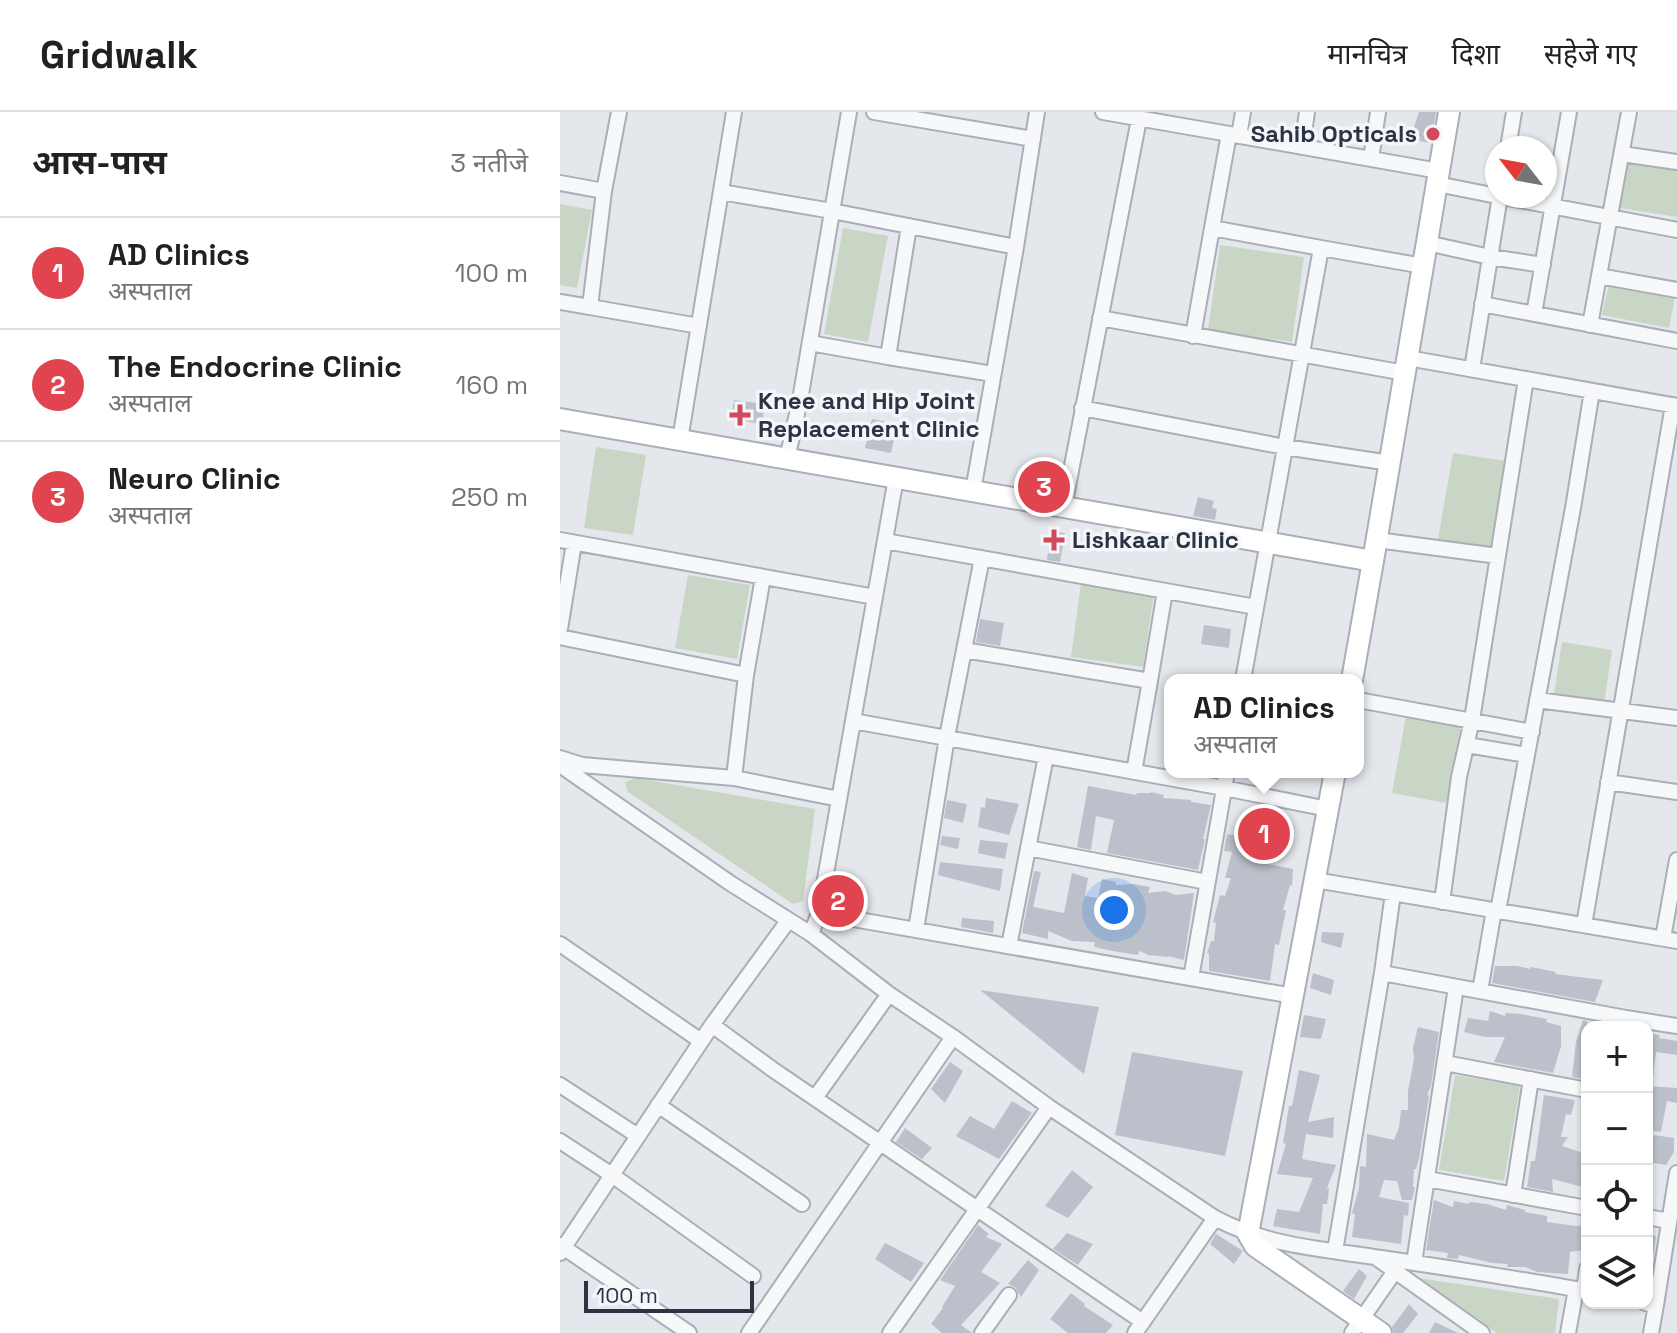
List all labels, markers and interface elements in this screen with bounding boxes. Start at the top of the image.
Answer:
text: Gridwalk [40,31,198,79]
text: मानचित्र [1328,36,1408,72]
text: दिशा [1452,36,1500,72]
text: सहेजे गए [1544,36,1637,72]
place label: Sahib Opticals [1251,118,1417,149]
marker: Sahib Opticals [1424,125,1442,143]
north arrow [1485,136,1557,208]
text: आस-पास [32,141,167,184]
text: 3 नतीजे [450,146,528,180]
text: AD Clinics [108,235,250,274]
text: 1 [52,256,64,290]
text: 100 m [455,256,528,290]
text: अस्पताल [108,274,192,308]
text: The Endocrine Clinic [108,347,402,386]
text: 2 [50,368,66,402]
text: 160 m [456,368,528,402]
place label: Knee and Hip Joint Replacement Clinic [758,385,980,444]
text: अस्पताल [108,386,192,420]
marker: Knee and Hip Joint Replacement Clinic [729,404,751,426]
pin: 3 [1018,457,1070,517]
text: Neuro Clinic [108,459,281,498]
text: 3 [50,480,66,514]
text: 250 m [451,480,528,514]
text: अस्पताल [108,498,192,532]
place label: Lishkaar Clinic [1072,524,1239,555]
marker: Lishkaar Clinic [1043,529,1065,551]
popup [1164,674,1364,778]
text: AD Clinics [1193,688,1335,727]
text: अस्पताल [1193,727,1277,761]
pin: 1 [1238,804,1290,864]
pin: 2 [812,871,864,931]
your location [1094,890,1134,930]
map controls [1581,1021,1653,1309]
button: + [1581,1021,1653,1093]
button: − [1581,1093,1653,1165]
button: locate [1581,1165,1653,1237]
button: layers [1581,1237,1653,1309]
scale bar [584,1277,754,1313]
text: 100 m [596,1281,658,1309]

